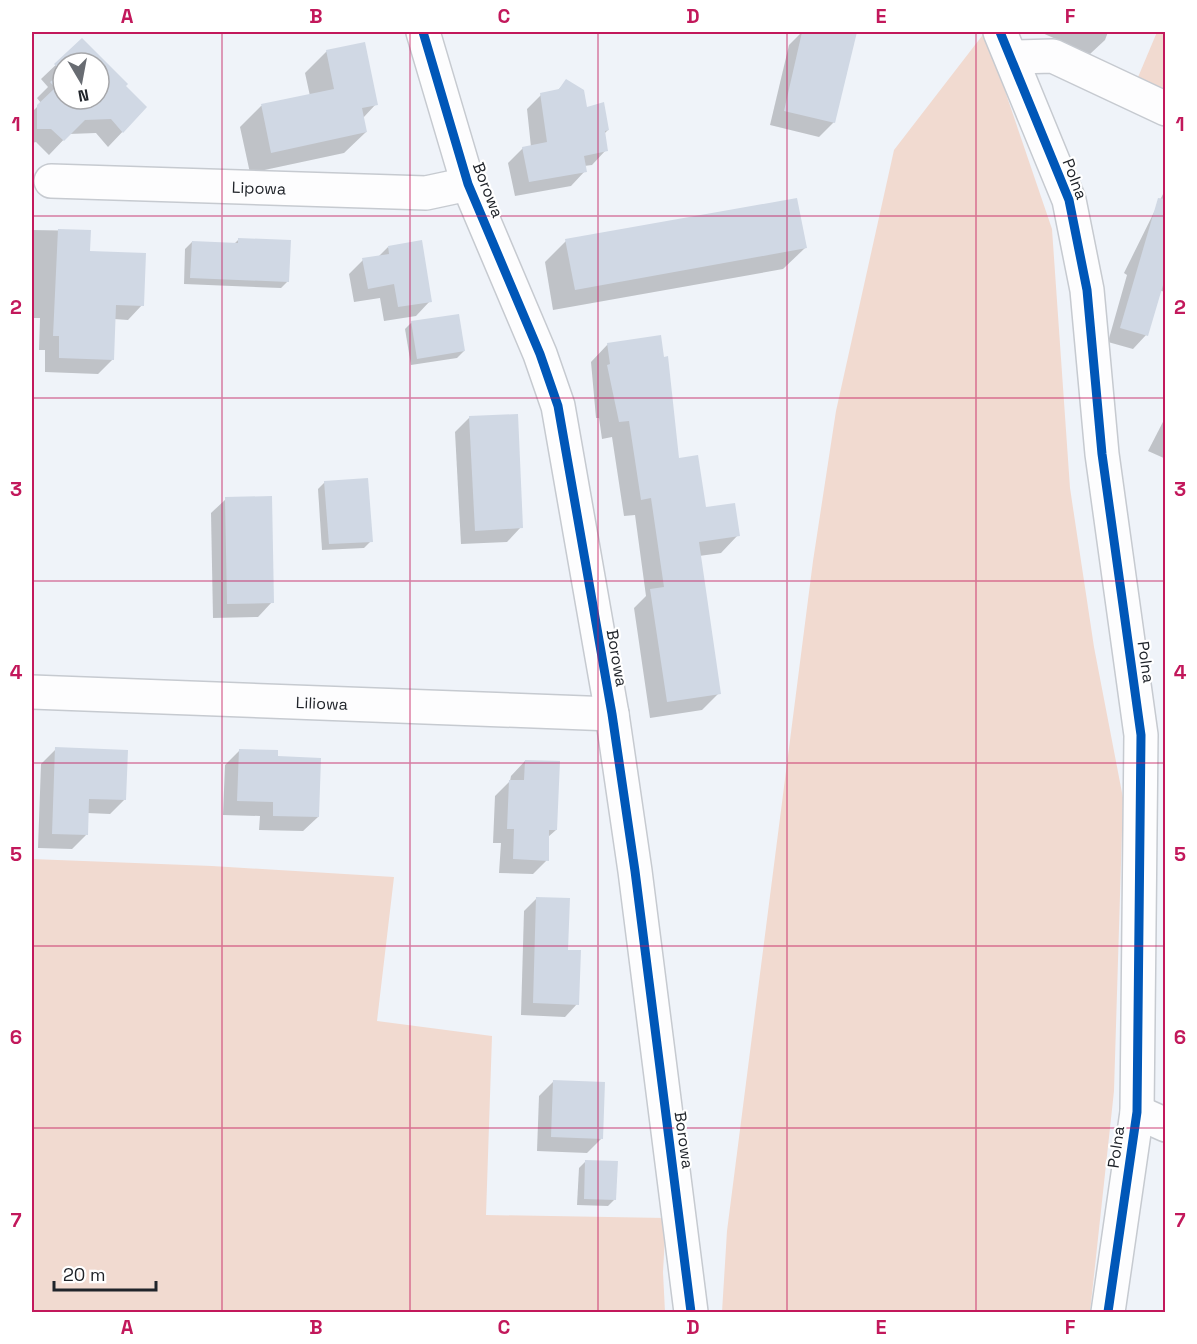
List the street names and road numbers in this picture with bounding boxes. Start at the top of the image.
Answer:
street label: Polna [1058,156,1092,202]
street label: Borowa [468,159,508,221]
street label: Lipowa [231,176,287,199]
street label: Borowa [602,628,632,688]
street label: Polna [1133,640,1159,684]
street label: Liliowa [295,692,348,714]
street label: Borowa [670,1110,698,1170]
street label: Polna [1103,1125,1129,1169]

